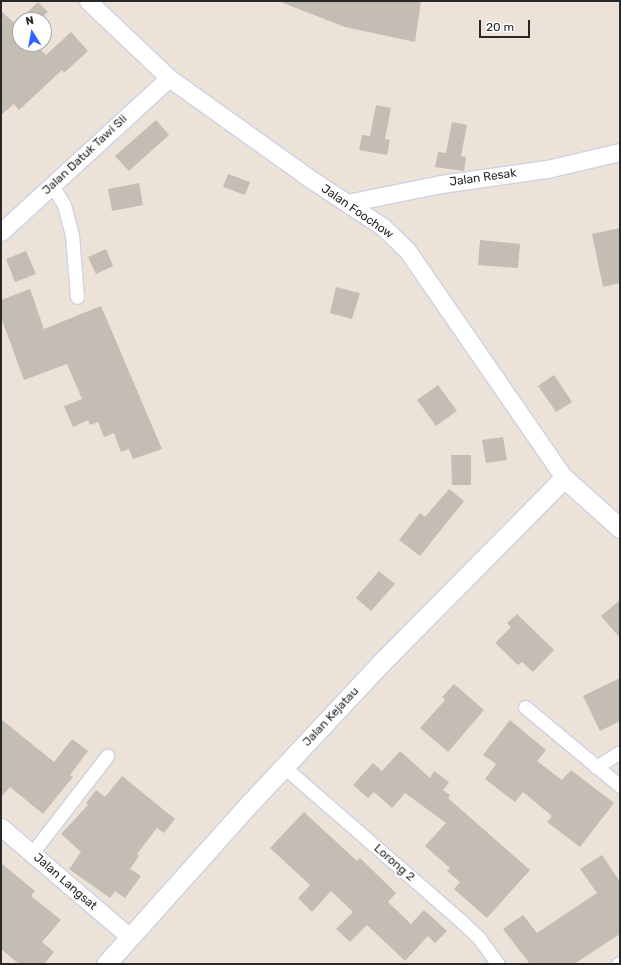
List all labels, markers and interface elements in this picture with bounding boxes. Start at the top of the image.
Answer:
north arrow [12,12,52,52]
scale bar [481,12,532,38]
text: N [25,14,35,28]
text: 20 m [486,20,514,34]
street label: Jalan Datuk Tawi Sli [39,112,131,198]
street label: Jalan Resak [449,166,517,190]
street label: Jalan Foochow [318,182,396,242]
street label: Jalan Kejatau [300,684,362,750]
street label: Lorong 2 [371,841,417,885]
street label: Jalan Langsat [30,851,100,913]

